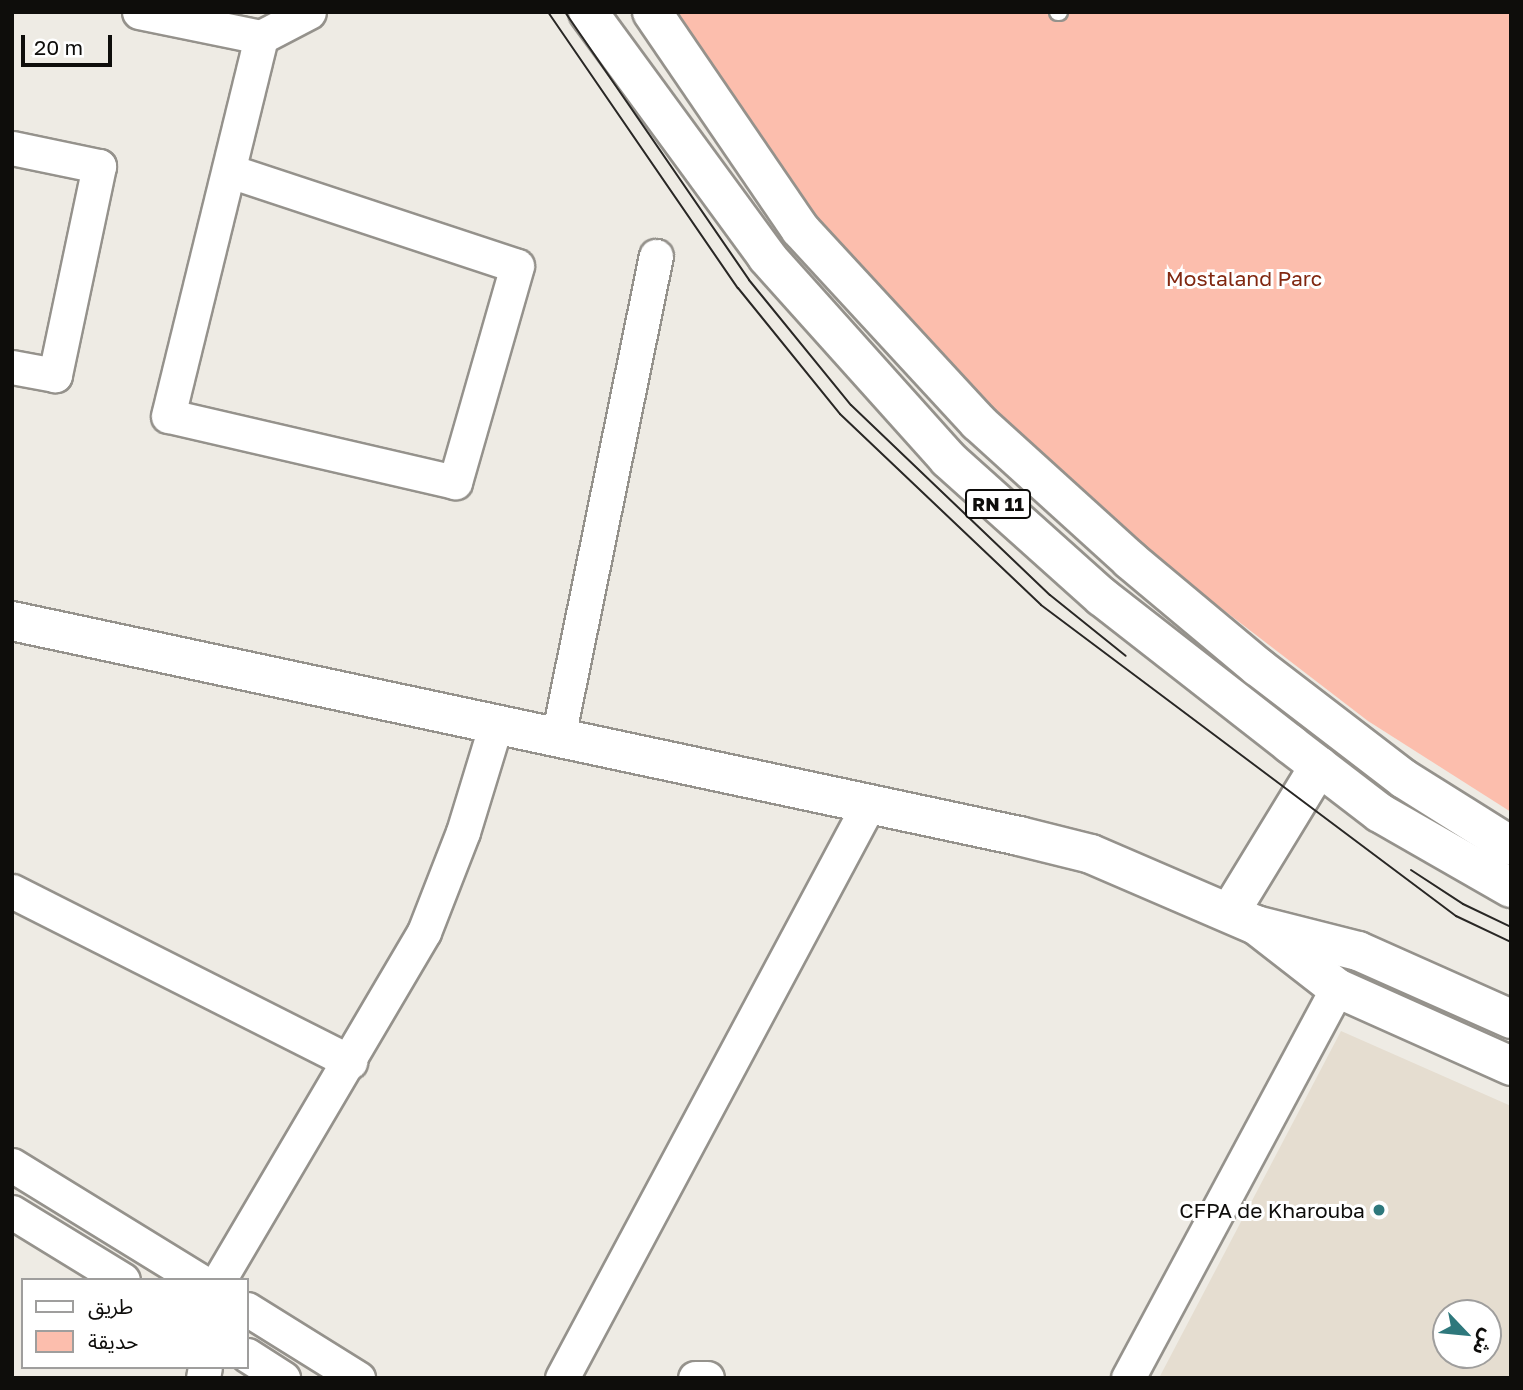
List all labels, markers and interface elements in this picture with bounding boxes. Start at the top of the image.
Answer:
scale bar [24,21,116,65]
text: 20 m [34,34,83,60]
park label: Mostaland Parc [1166,265,1322,291]
road number: RN 11 [965,489,1031,520]
place label: CFPA de Kharouba [1179,1197,1365,1223]
marker: CFPA de Kharouba [1371,1202,1387,1218]
legend [21,1278,248,1369]
text: طريق [88,1293,133,1319]
north arrow [1432,1299,1502,1369]
text: ش [1468,1326,1501,1359]
text: حديقة [88,1328,138,1354]

